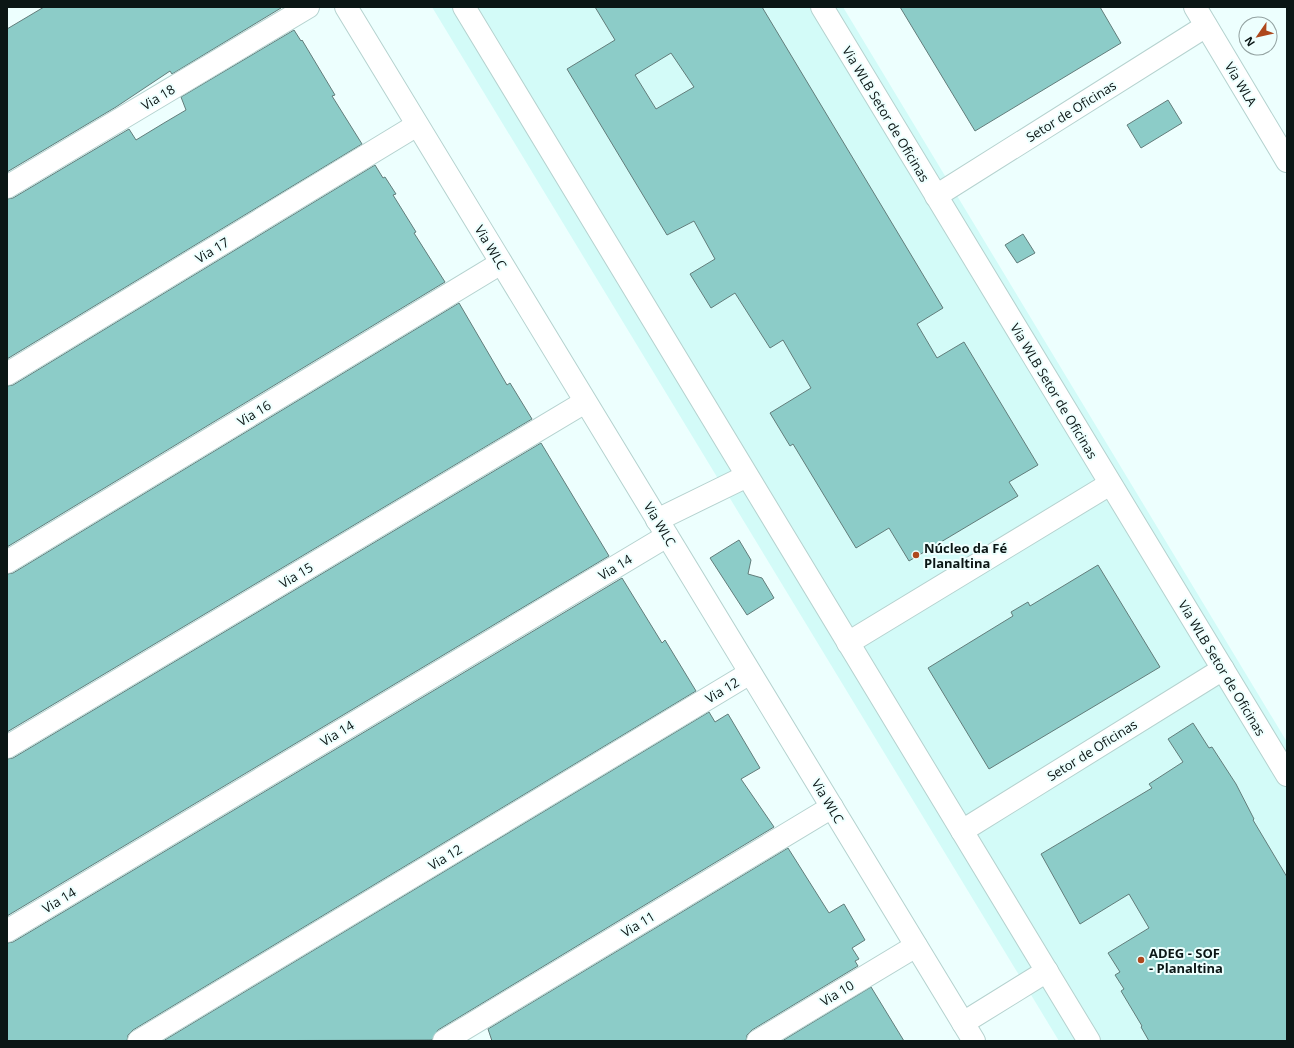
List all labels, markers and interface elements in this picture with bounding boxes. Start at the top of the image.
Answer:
north arrow [1238,16,1278,56]
text: N [1241,34,1258,50]
street label: Via WLB Setor de Oficinas [838,43,934,185]
street label: Via WLA [1221,59,1262,110]
street label: Setor de Oficinas [1023,76,1119,146]
street label: Via 18 [138,80,178,114]
street label: Via WLC [471,222,511,272]
street label: Via 17 [192,233,232,267]
street label: Via WLB Setor de Oficinas [1006,320,1102,462]
street label: Via 16 [234,396,274,430]
street label: Via WLC [640,499,680,549]
place label: Núcleo da Fé Planaltina [924,539,1007,572]
street label: Via 14 [595,550,636,584]
marker: Núcleo da Fé Planaltina [911,550,921,560]
street label: Via 15 [276,558,316,592]
street label: Via WLB Setor de Oficinas [1174,597,1270,739]
street label: Via 12 [702,673,742,707]
street label: Setor de Oficinas [1044,715,1140,785]
street label: Via 14 [317,716,358,750]
street label: Via WLC [808,776,848,826]
street label: Via 12 [425,840,465,874]
street label: Via 14 [39,883,80,917]
street label: Via 11 [618,907,658,941]
place label: ADEG - SOF - Planaltina [1149,944,1223,977]
marker: ADEG - SOF - Planaltina [1136,955,1146,965]
street label: Via 10 [817,976,857,1010]

